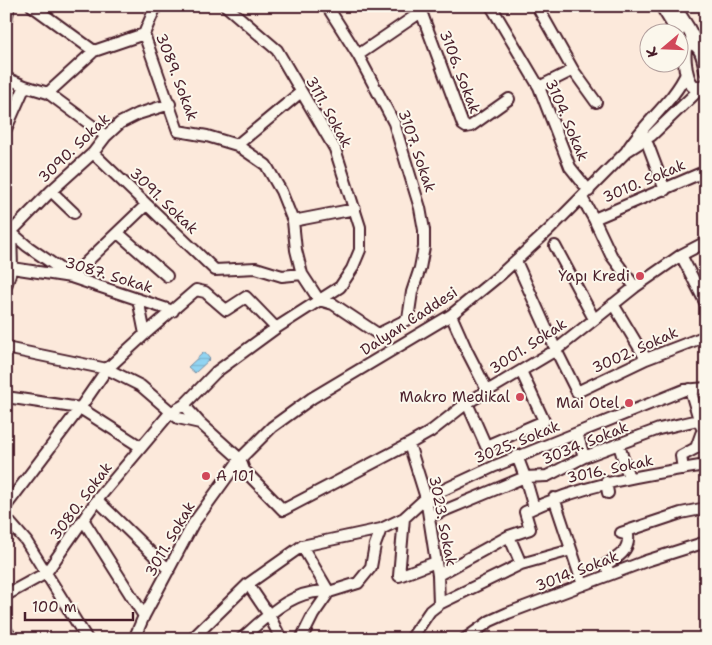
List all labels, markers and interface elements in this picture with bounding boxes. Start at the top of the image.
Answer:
north arrow [640,22,690,72]
street label: 3106. Sokak [435,27,485,117]
street label: 3089. Sokak [151,30,203,124]
text: K [641,44,662,60]
street label: 3111. Sokak [301,73,357,151]
street label: 3104. Sokak [541,76,593,164]
street label: 3107. Sokak [394,107,440,195]
street label: 3090. Sokak [34,109,114,187]
street label: 3010. Sokak [600,155,688,207]
street label: 3091. Sokak [125,163,203,239]
street label: 3087. Sokak [63,252,155,298]
place label: Yapı Kredi [558,266,630,286]
marker: Yapı Kredi [634,270,646,282]
street label: Dalyan Caddesi [357,282,461,360]
street label: 3001. Sokak [486,314,570,378]
street label: 3002. Sokak [589,322,681,378]
place label: Makro Medikal [399,387,510,407]
marker: Makro Medikal [514,391,526,403]
place label: Mai Otel [556,393,619,413]
marker: Mai Otel [623,397,635,409]
street label: 3025. Sokak [471,416,563,468]
street label: 3034. Sokak [539,417,631,469]
street label: 3016. Sokak [565,450,655,488]
street label: 3080. Sokak [45,458,117,544]
place label: A 101 [216,466,254,486]
marker: A 101 [200,470,212,482]
street label: 3023. Sokak [424,474,462,568]
street label: 3011. Sokak [140,498,200,580]
street label: 3014. Sokak [533,546,621,596]
scale bar [25,590,132,622]
text: 100 m [32,597,77,617]

